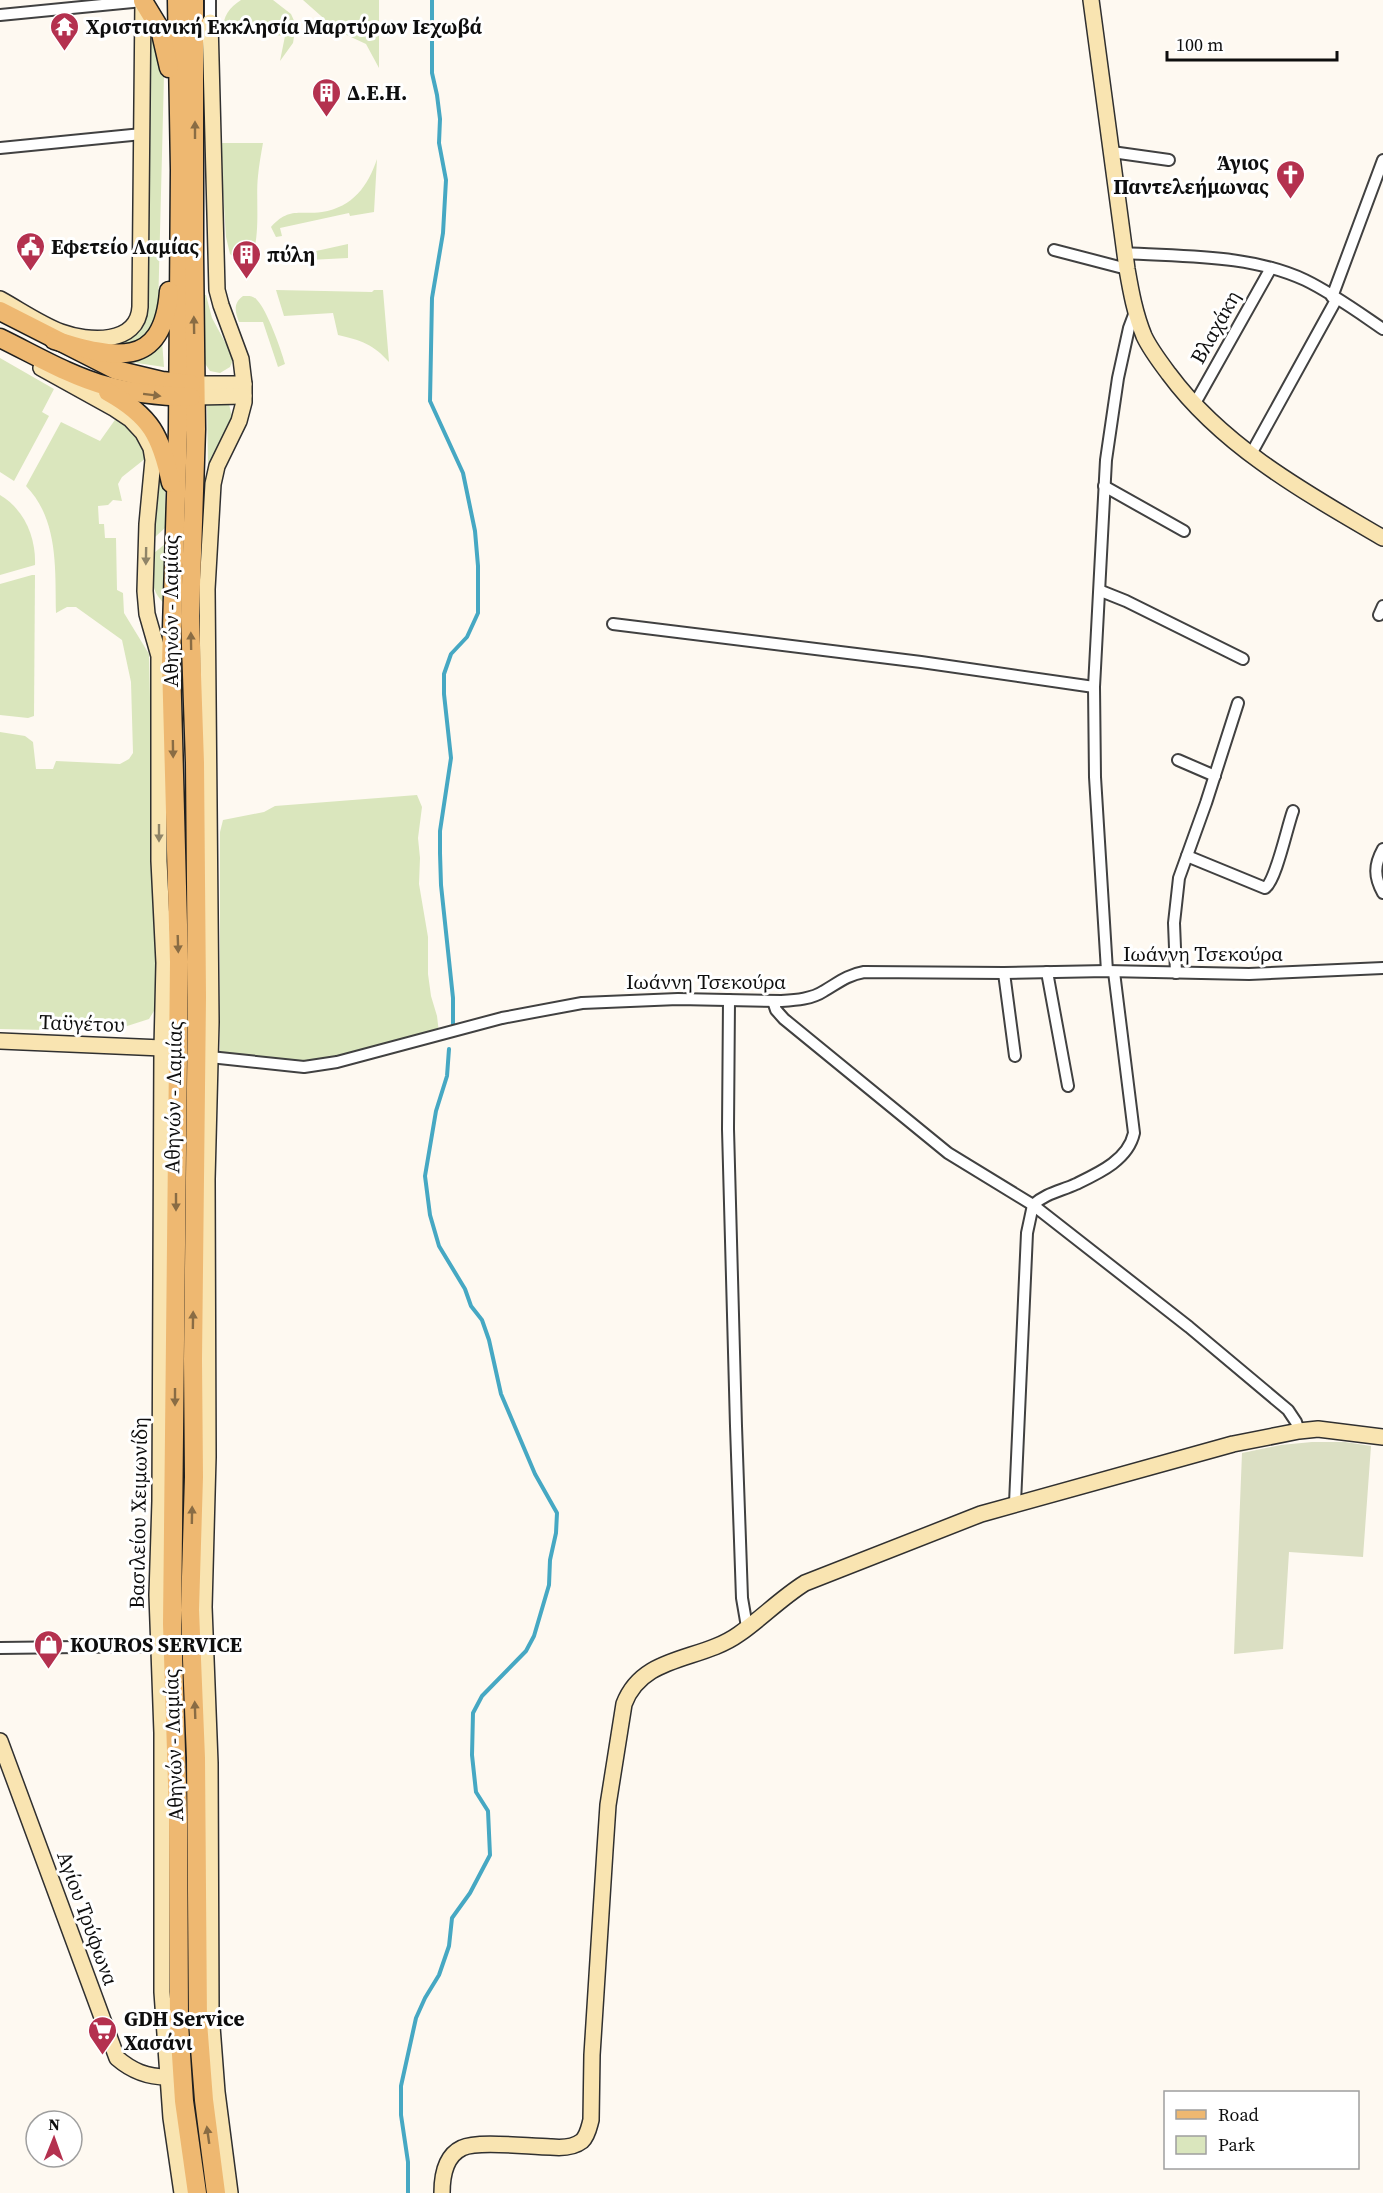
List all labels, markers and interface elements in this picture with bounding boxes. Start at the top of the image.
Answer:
temple icon: Χριστιανική Εκκλησία Μαρτύρων Ιεχωβά [49,10,81,52]
place label: Χριστιανική Εκκλησία Μαρτύρων Ιεχωβά [86,12,483,41]
scale bar [1167,24,1336,62]
text: 100 m [1176,32,1223,57]
building icon: Δ.Ε.Η. [310,76,342,118]
place label: Δ.Ε.Η. [347,78,407,107]
one-way arrow [190,121,200,140]
place label: Άγιος Παντελεήμωνας [1113,148,1269,201]
church icon: Άγιος Παντελεήμωνας [1274,158,1306,200]
public building icon: Εφετείο Λαμίας [14,230,46,272]
place label: Εφετείο Λαμίας [51,232,200,261]
building icon: πύλη [230,238,262,280]
place label: πύλη [267,240,315,269]
street label: Βλαχάκη [1183,285,1247,369]
one-way arrow [190,316,199,335]
one-way arrow [143,390,162,400]
street label: Αθηνών - Λαμίας [156,535,185,687]
one-way arrow [141,546,151,565]
one-way arrow [186,631,195,650]
one-way arrow [169,739,178,758]
one-way arrow [154,823,164,842]
one-way arrow [173,934,183,953]
street label: Ιωάννη Τσεκούρα [1123,939,1283,968]
street label: Ιωάννη Τσεκούρα [626,967,786,996]
street label: Ταϋγέτου [39,1007,125,1039]
street label: Αθηνών - Λαμίας [157,1020,189,1174]
one-way arrow [171,1192,181,1211]
one-way arrow [188,1310,198,1329]
one-way arrow [170,1387,180,1406]
street label: Βασιλείου Χειμωνίδη [122,1417,154,1609]
one-way arrow [188,1505,197,1524]
shop icon: KOUROS SERVICE [33,1628,65,1670]
place label: KOUROS SERVICE [70,1630,242,1659]
street label: Αθηνών - Λαμίας [156,1668,190,1822]
one-way arrow [190,1700,200,1719]
street label: Αγίου Τρύφωνα [50,1847,126,1989]
place label: GDH Service Χασάνι [124,2004,245,2057]
supermarket icon: GDH Service Χασάνι [87,2014,119,2056]
legend [1164,2091,1359,2169]
text: Road [1218,2102,1259,2127]
north arrow [24,2109,84,2169]
text: N [48,2113,61,2135]
one-way arrow [204,2125,213,2144]
text: Park [1218,2132,1255,2157]

